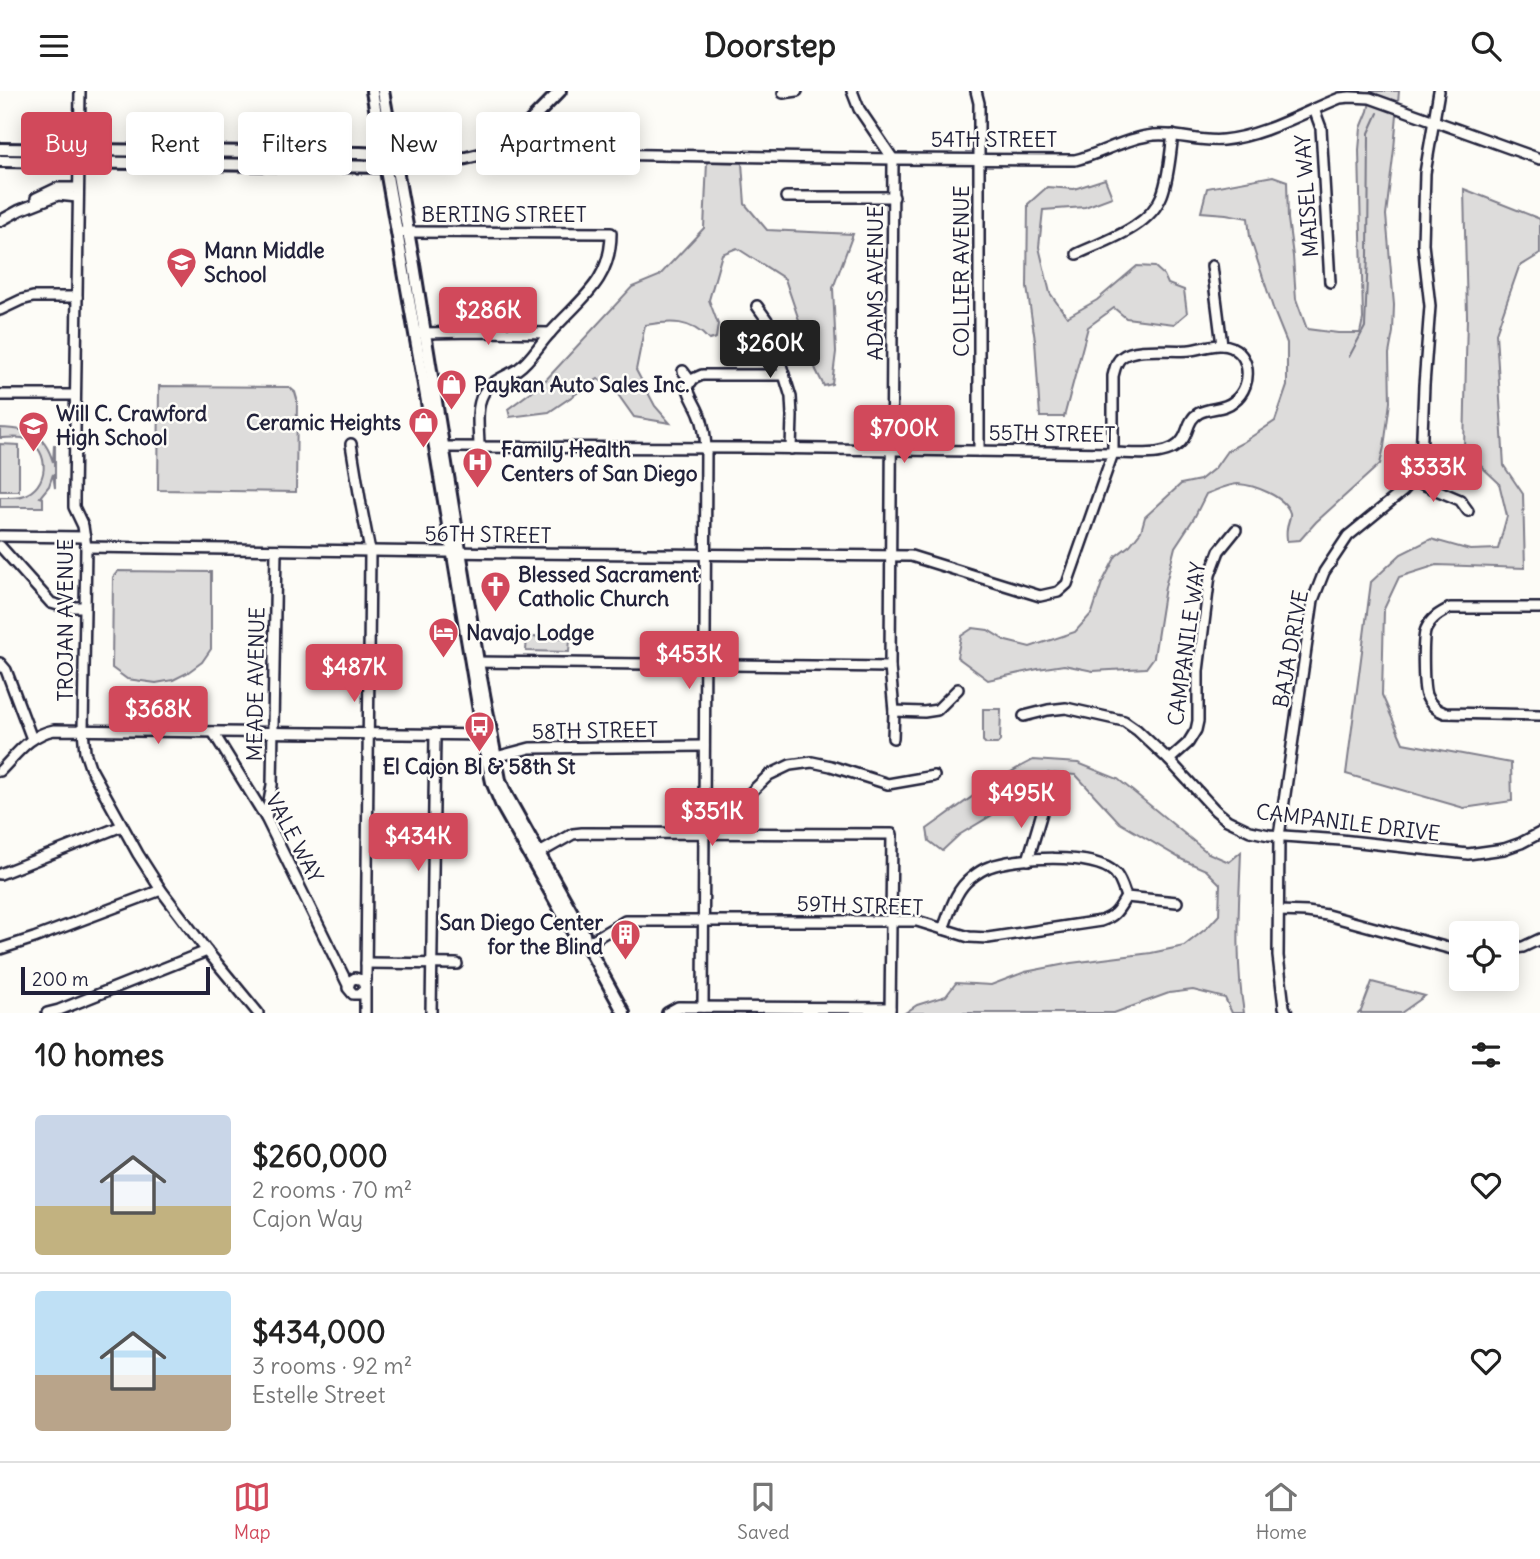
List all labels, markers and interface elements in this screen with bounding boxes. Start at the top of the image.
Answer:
text: Doorstep [704,25,836,66]
icon: menu [35,27,73,65]
icon: search [1467,27,1505,65]
chip: Buy [21,112,112,175]
chip: Rent [126,112,224,175]
chip: Filters [238,112,352,175]
chip: New [366,112,462,175]
chip: Apartment [476,112,640,175]
street label: 54TH STREET [931,126,1057,153]
street label: MAISEL WAY [1289,133,1324,258]
street label: COLLIER AVENUE [948,185,975,357]
street label: BERTING STREET [421,201,587,228]
street label: ADAMS AVENUE [862,205,889,361]
place label: Mann Middle School [204,237,325,288]
school or university icon: Mann Middle School [164,246,198,290]
pin: $286K [439,287,537,347]
text: $286K [455,295,521,324]
pin: $260K [721,321,819,380]
text: $260K [736,328,804,357]
shop icon: Paykan Auto Sales Inc. [434,368,468,412]
place label: Paykan Auto Sales Inc. [474,371,690,398]
place label: Will C. Crawford High School [56,400,208,451]
pin: $700K [855,405,953,465]
shop icon: Ceramic Heights [407,406,441,450]
school or university icon: Will C. Crawford High School [16,409,50,453]
place label: Ceramic Heights [246,409,401,436]
text: $700K [870,413,938,442]
street label: 55TH STREET [988,419,1116,448]
place label: Family Health Centers of San Diego [501,436,698,487]
hospital icon: Family Health Centers of San Diego [461,445,495,489]
pin: $333K [1384,445,1482,504]
text: $333K [1400,452,1466,481]
street label: 56TH STREET [424,520,552,549]
street label: TROJAN AVENUE [52,538,79,702]
street label: CAMPANILE WAY [1162,560,1211,728]
place label: Blessed Sacrament Catholic Church [518,561,700,612]
church icon: Blessed Sacrament Catholic Church [478,570,512,614]
street label: BAJA DRIVE [1267,588,1314,710]
street label: MEADE AVENUE [241,606,270,762]
hotel icon: Navajo Lodge [426,616,460,660]
place label: Navajo Lodge [466,619,594,646]
pin: $453K [640,631,738,691]
text: $453K [656,639,722,668]
pin: $487K [305,645,403,704]
text: $487K [322,652,386,681]
pin: $368K [109,687,207,746]
text: $368K [125,694,191,723]
bus stop icon: El Cajon Bl & 58th St [462,710,496,754]
street label: 58TH STREET [532,716,658,745]
place label: El Cajon Bl & 58th St [383,753,576,780]
pin: $495K [972,771,1070,830]
text: $495K [988,778,1054,807]
street label: VALE WAY [260,788,329,888]
pin: $351K [663,789,761,848]
text: $351K [681,796,743,825]
street label: CAMPANILE DRIVE [1255,798,1442,847]
pin: $434K [369,813,467,873]
text: $434K [385,821,451,850]
street label: 59TH STREET [796,890,924,921]
place label: San Diego Center for the Blind [439,909,604,960]
building icon: San Diego Center for the Blind [609,918,643,962]
map controls [1449,921,1519,991]
button: locate [1449,921,1519,991]
scale bar [21,964,210,996]
text: 200 m [32,967,89,991]
text: 10 homes [35,1036,164,1074]
icon: filters [1467,1036,1505,1074]
text: $260,000 [252,1137,388,1175]
icon: home [91,1143,175,1227]
icon: heart [1467,1166,1505,1204]
text: 2 rooms · 70 m² [252,1175,412,1204]
text: Cajon Way [252,1204,363,1233]
text: $434,000 [252,1313,386,1351]
icon: home [91,1319,175,1403]
icon: heart [1467,1342,1505,1380]
text: 3 rooms · 92 m² [252,1351,412,1380]
text: Estelle Street [252,1380,385,1409]
tab: Map [233,1478,271,1544]
tab: Saved [737,1478,789,1544]
tab: Home [1256,1478,1307,1544]

